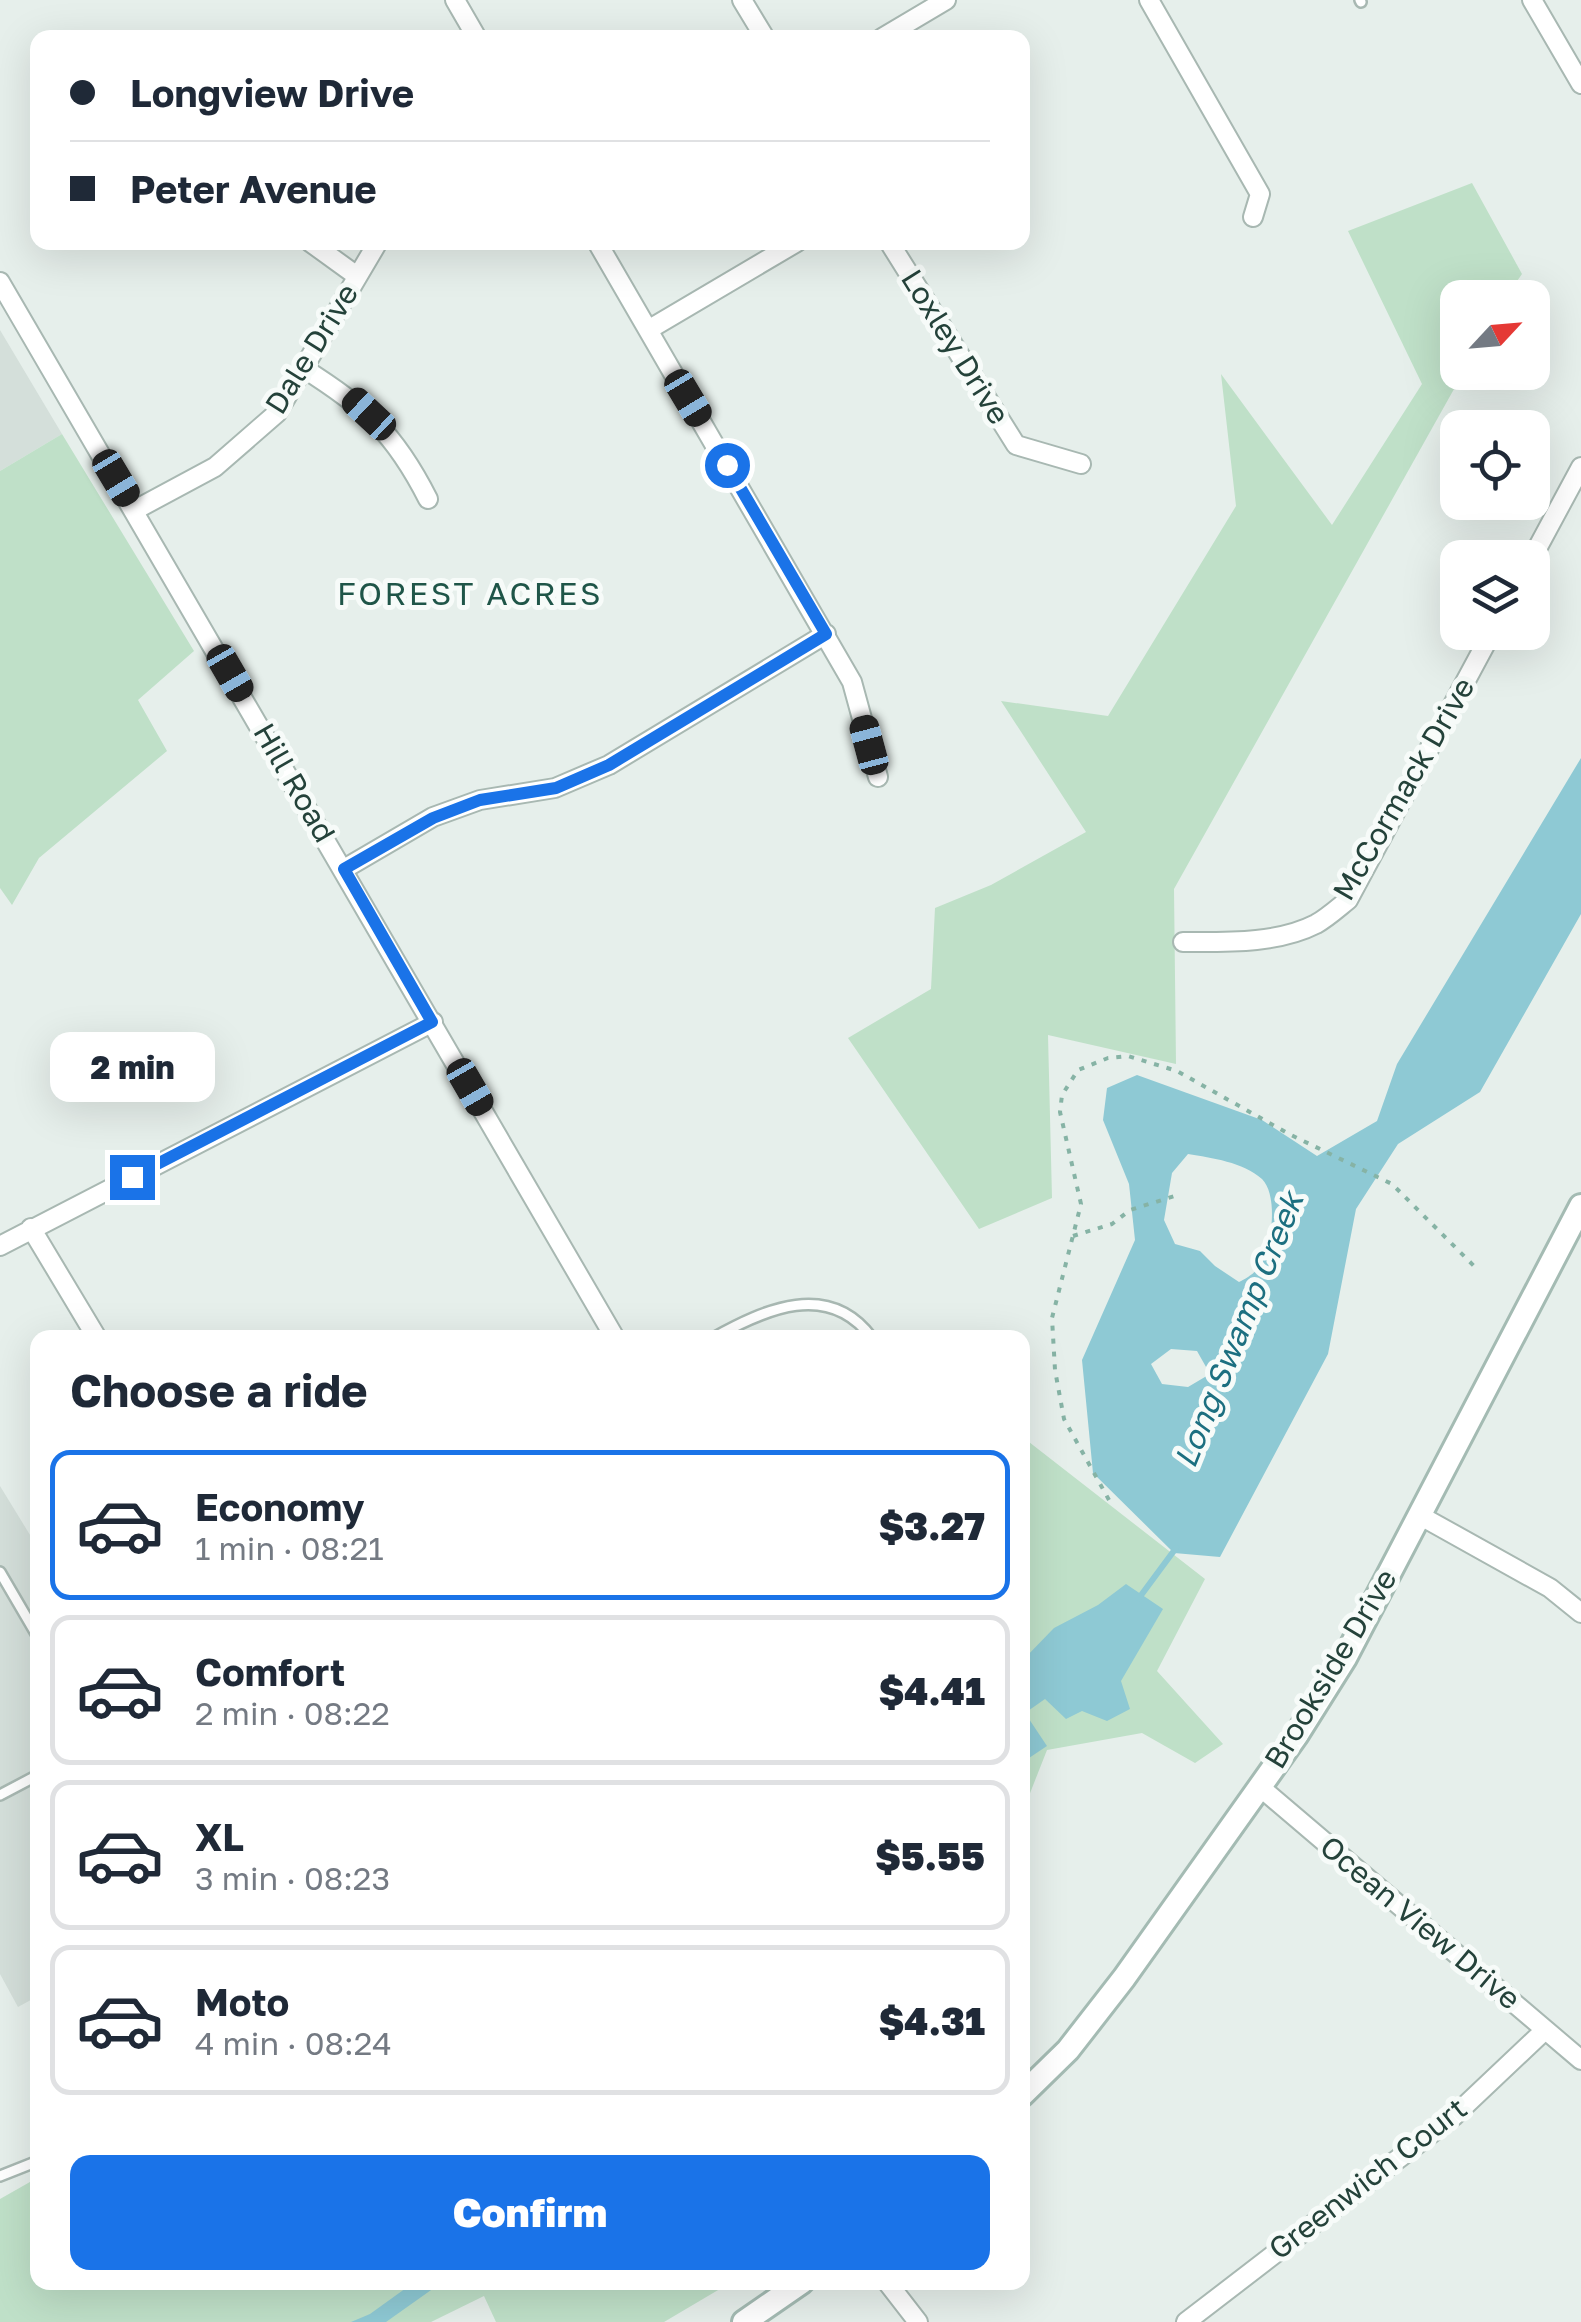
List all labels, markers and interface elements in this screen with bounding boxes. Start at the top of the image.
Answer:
text: Longview Drive [130,70,414,115]
text: Peter Avenue [130,166,377,211]
street label: Loxley Drive [894,263,1018,430]
street label: Dale Drive [257,277,365,420]
north arrow [1440,280,1550,390]
map controls [1440,280,1550,650]
car [660,365,716,431]
car [337,383,401,445]
button: locate [1440,410,1550,520]
route start [705,443,750,488]
car [88,445,144,511]
button: layers [1440,540,1550,650]
district label: FOREST ACRES [337,574,603,612]
car [202,640,258,706]
street label: McCormack Drive [1325,671,1481,906]
car [847,712,891,778]
street label: Hill Road [247,717,343,848]
callout: 2 min [49,1032,214,1102]
text: 2 min [90,1048,175,1086]
car [442,1054,498,1120]
route end [110,1155,155,1200]
water label: Long Swamp Creek [1166,1184,1312,1473]
text: Choose a ride [70,1363,368,1417]
icon: car [75,1480,165,1570]
text: Economy [195,1484,364,1529]
text: $3.27 [879,1503,985,1548]
text: 1 min · 08:21 [195,1529,384,1567]
street label: Brookside Drive [1256,1562,1404,1775]
icon: car [75,1645,165,1735]
text: Comfort [195,1649,345,1694]
text: $4.41 [879,1668,985,1713]
text: 2 min · 08:22 [195,1694,390,1732]
icon: car [75,1810,165,1900]
text: XL [195,1814,244,1859]
street label: Ocean View Drive [1313,1828,1528,2016]
text: $5.55 [875,1833,985,1878]
text: 3 min · 08:23 [195,1859,390,1897]
icon: car [75,1975,165,2065]
text: Moto [195,1979,289,2024]
text: $4.31 [879,1998,985,2043]
text: 4 min · 08:24 [195,2024,392,2062]
street label: Greenwich Court [1261,2090,1473,2267]
button: Confirm [70,2155,990,2270]

